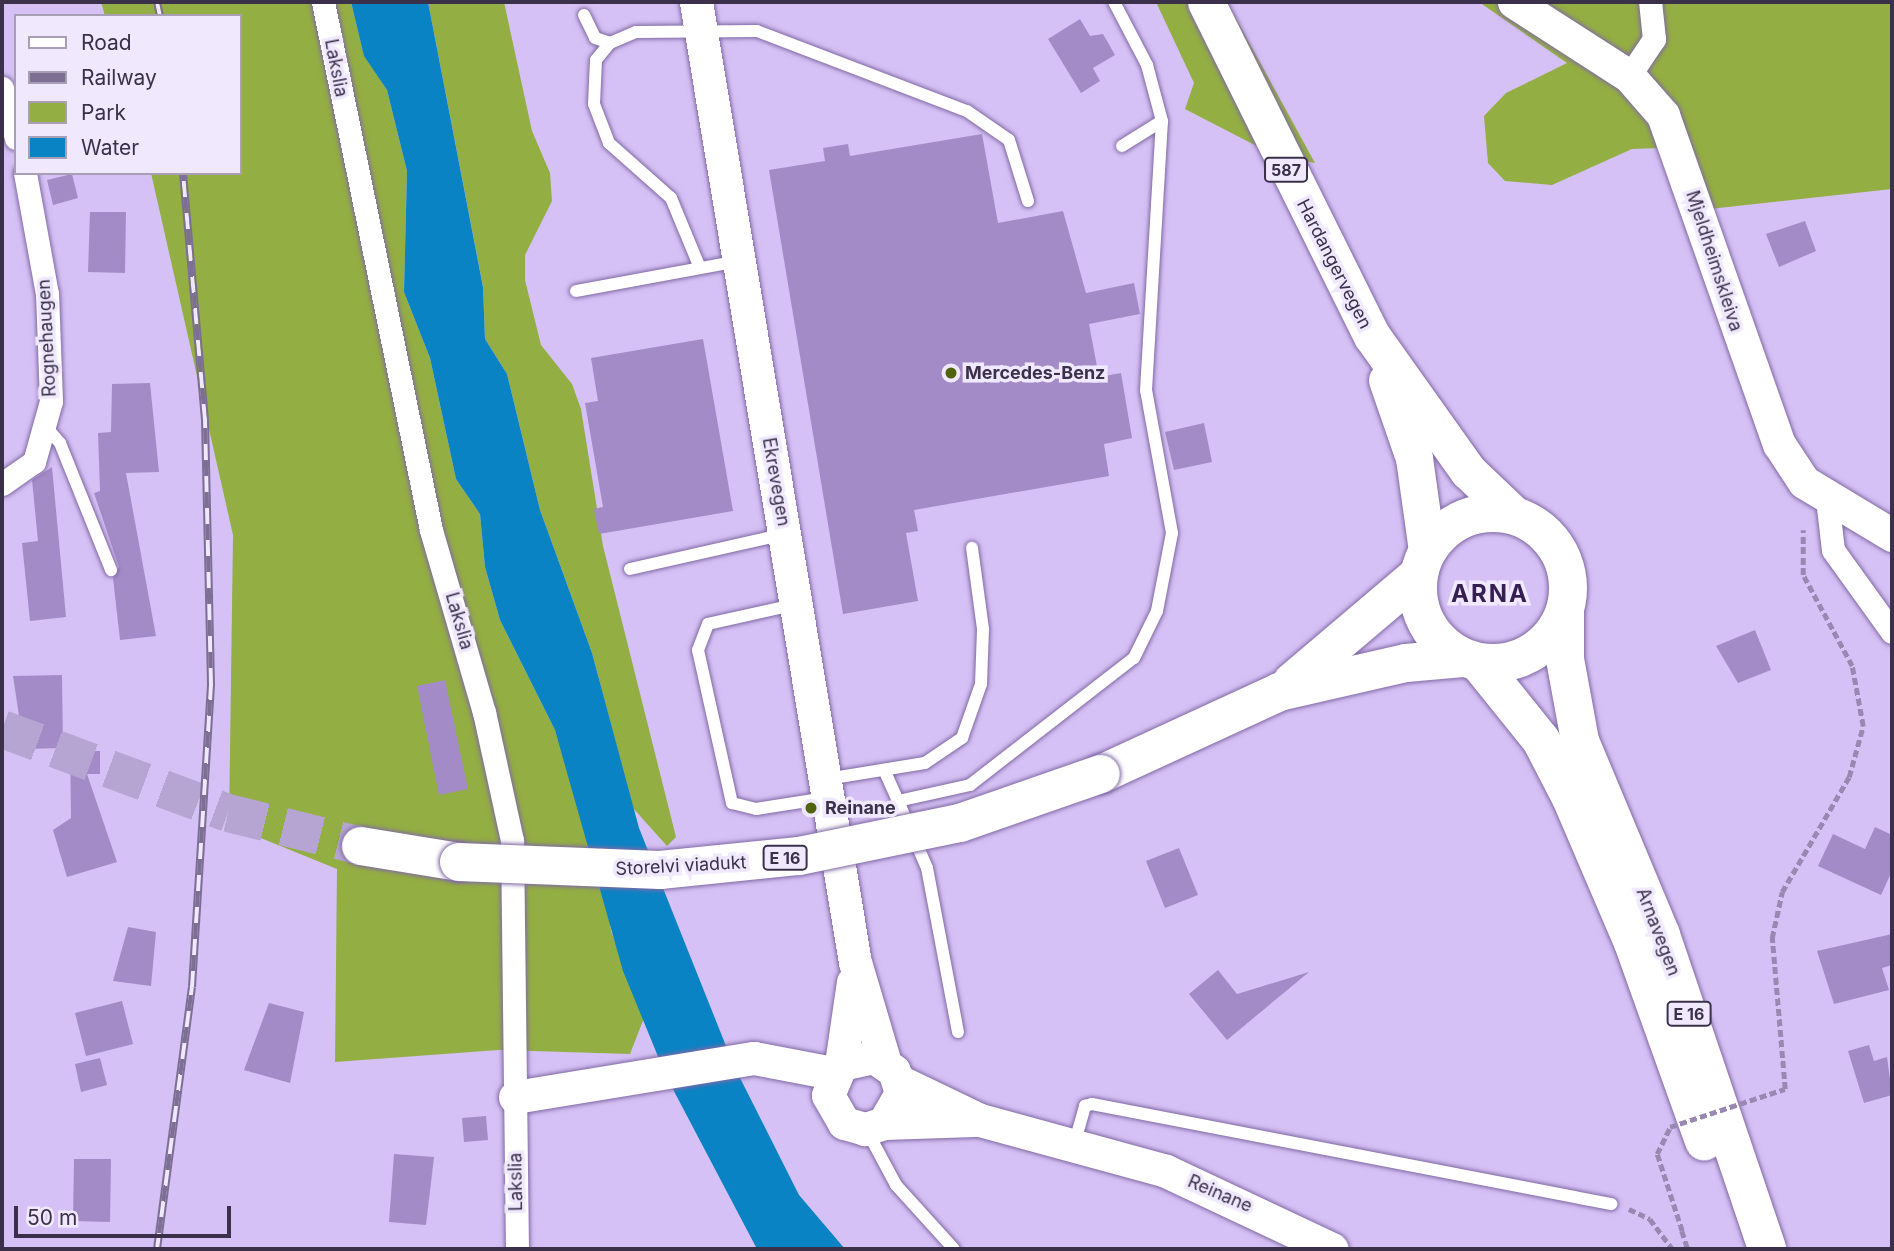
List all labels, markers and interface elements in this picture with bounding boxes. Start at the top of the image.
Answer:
legend [14,14,242,175]
text: Road [81,30,132,55]
street label: Lakslia [320,37,352,99]
text: Railway [81,65,157,90]
text: Park [81,100,126,125]
text: Water [81,135,139,160]
road number: 587 [1263,158,1309,182]
street label: Mjeldheimskleiva [1681,188,1747,334]
street label: Hardangervegen [1292,196,1376,332]
street label: Rognehaugen [33,279,61,397]
place label: Mercedes-Benz [965,362,1105,384]
marker: Mercedes-Benz [943,365,959,381]
street label: Ekrevegen [758,436,794,528]
district label: ARNA [1452,580,1528,608]
street label: Lakslia [441,590,477,652]
place label: Reinane [825,797,896,819]
marker: Reinane [803,800,819,816]
road number: E 16 [762,846,808,870]
street label: Storelvi viadukt [615,852,747,880]
street label: Arnavegen [1631,885,1685,979]
road number: E 16 [1666,1002,1712,1026]
street label: Lakslia [505,1153,527,1211]
street label: Reinane [1184,1171,1256,1217]
scale bar [18,1192,234,1236]
text: 50 m [27,1205,77,1230]

